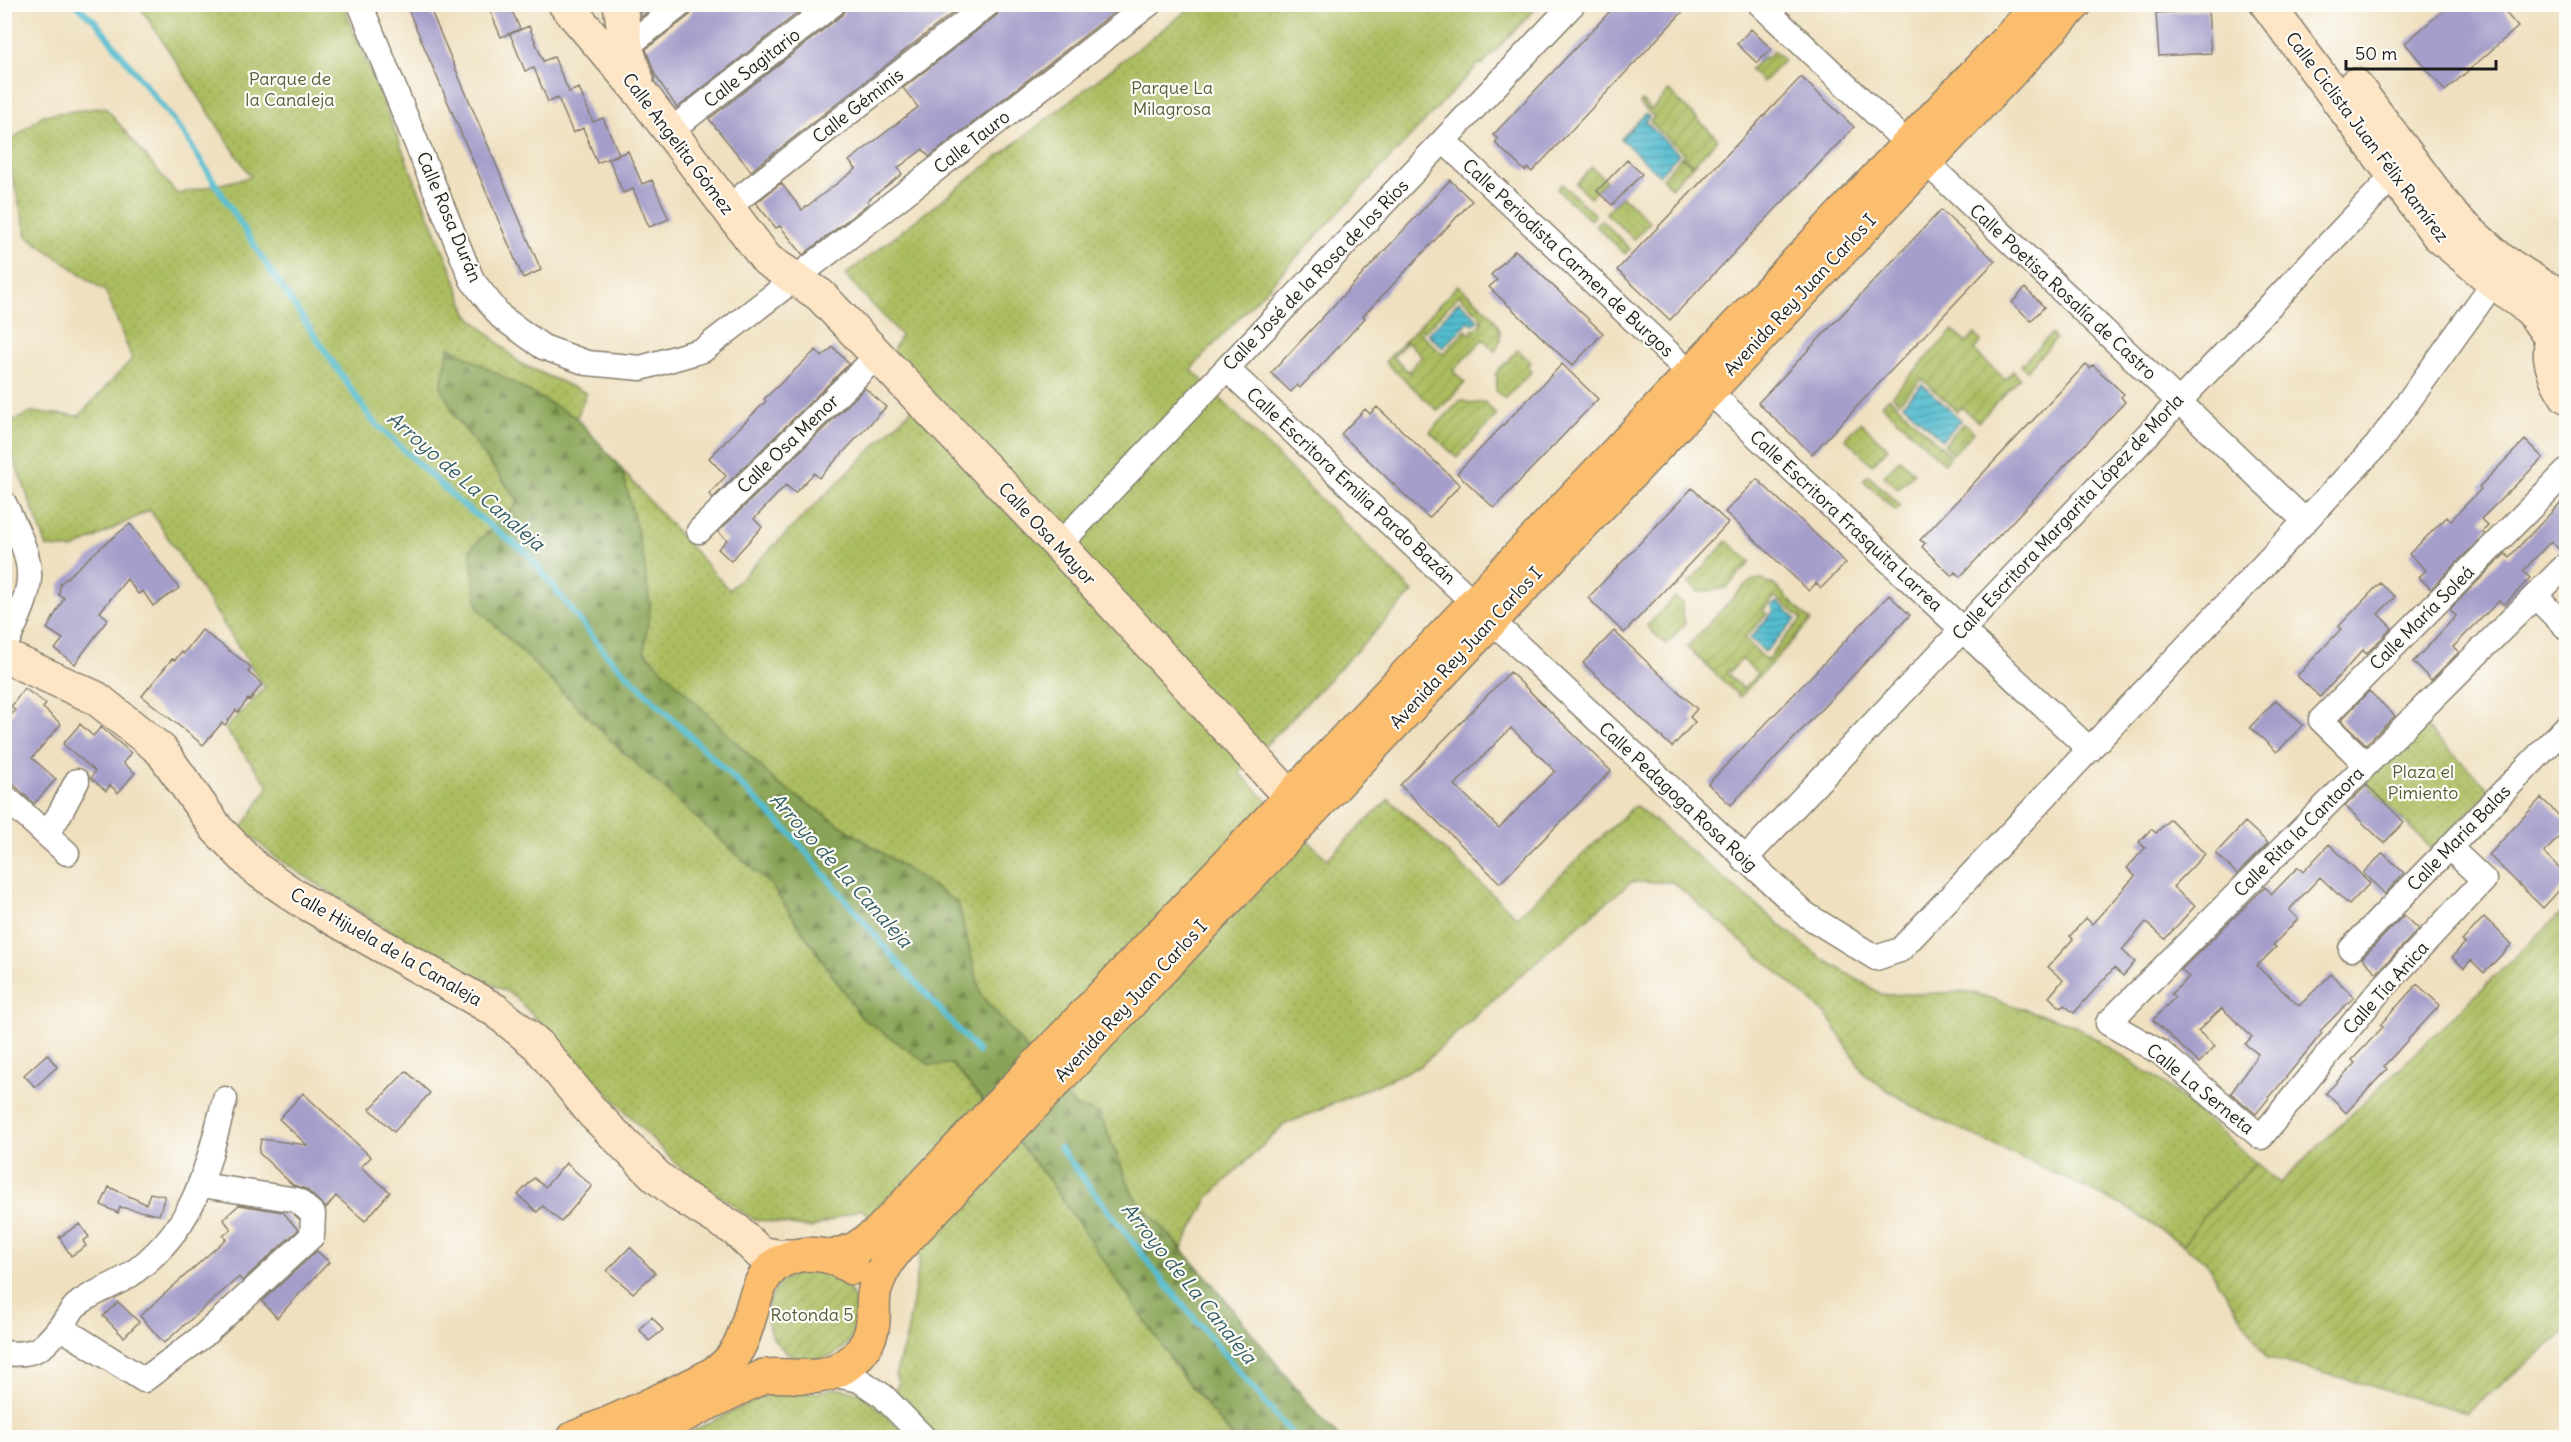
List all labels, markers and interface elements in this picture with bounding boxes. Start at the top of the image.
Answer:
street label: Calle Sagitario [699,23,805,112]
street label: Calle Ciclista Juan Félix Ramírez [2281,27,2454,247]
scale bar [2346,33,2496,71]
text: 50 m [2355,42,2397,65]
street label: Calle Géminis [808,63,908,148]
park label: Parque de la Canaleja [245,67,335,111]
street label: Calle Angelita Gómez [618,68,739,219]
park label: Parque La Milagrosa [1131,76,1213,120]
street label: Calle Tauro [929,105,1014,178]
street label: Calle Rosa Durán [412,148,487,285]
street label: Calle Periodista Carmen de Burgos [1458,154,1679,362]
street label: Calle José de la Rosa de los Ríos [1218,174,1413,375]
street label: Calle Poetisa Rosalía de Castro [1965,199,2162,385]
street label: Avenida Rey Juan Carlos I [1719,209,1881,380]
street label: Calle Escritora Emilia Pardo Bazán [1242,382,1461,589]
street label: Calle Osa Menor [732,389,844,498]
street label: Calle Escritora Margarita López de Morla [1947,389,2188,645]
water label: Arroyo de La Canaleja [383,405,551,557]
street label: Calle Escritora Frasquita Larrea [1745,425,1948,616]
street label: Calle Osa Mayor [994,477,1102,591]
street label: Calle María Soleá [2364,560,2479,675]
street label: Avenida Rey Juan Carlos I [1385,562,1547,733]
street label: Calle Pedagoga Rosa Roig [1594,717,1763,876]
park label: Plaza el Pimiento [2388,760,2458,804]
street label: Calle Rita la Cantaora [2229,762,2369,902]
street label: Calle María Balas [2402,780,2515,896]
water label: Arroyo de La Canaleja [765,787,919,954]
street label: Calle Hijuela de la Canaleja [286,882,486,1011]
street label: Avenida Rey Juan Carlos I [1050,915,1212,1086]
street label: Calle Tía Anica [2338,936,2433,1039]
street label: Calle La Serneta [2142,1038,2259,1139]
water label: Arroyo de La Canaleja [1117,1197,1263,1370]
park label: Rotonda 5 [770,1303,854,1326]

